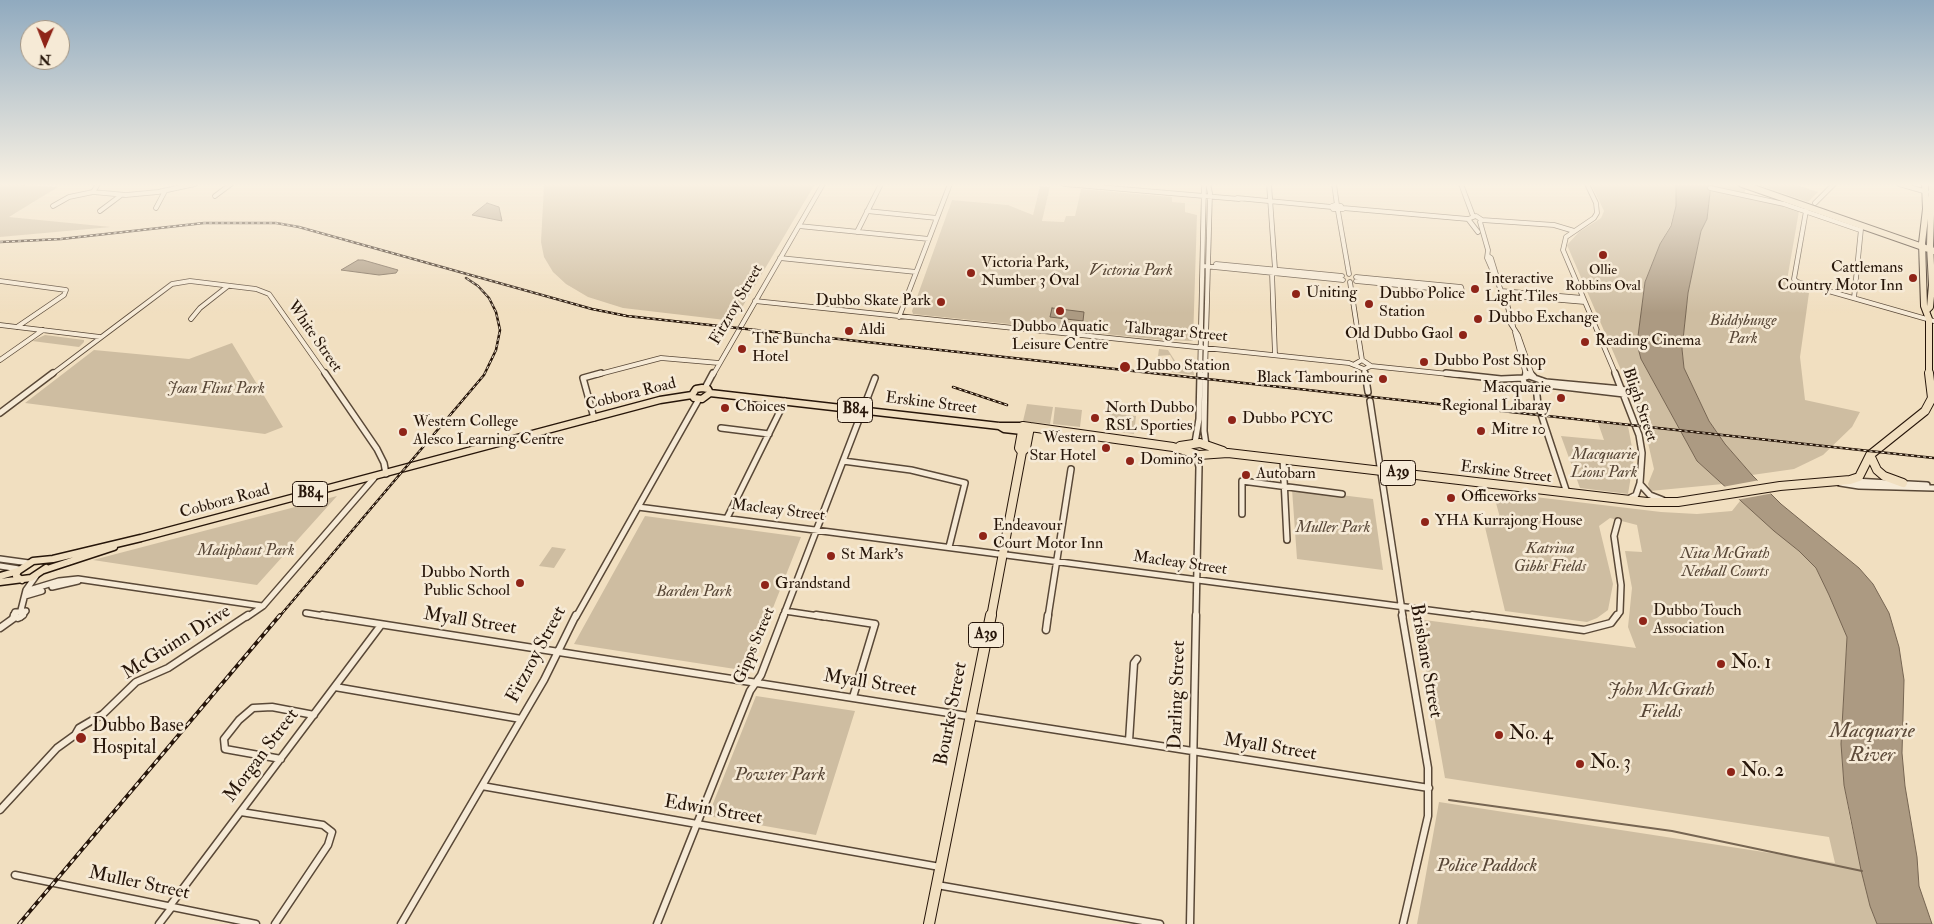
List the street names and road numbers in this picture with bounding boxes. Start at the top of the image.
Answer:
street label: Fitzroy Street [706,261,768,349]
street label: White Street [282,298,346,376]
street label: Talbragar Street [1124,319,1228,347]
street label: Bligh Street [1617,365,1661,445]
street label: Cobbora Road [584,375,678,415]
street label: Erskine Street [884,389,978,419]
road number: B84 [838,398,872,422]
street label: Erskine Street [1459,458,1553,488]
road number: A39 [1380,460,1416,486]
street label: Cobbora Road [178,481,272,523]
road number: B84 [292,482,328,506]
street label: Macleay Street [730,496,826,526]
street label: Macleay Street [1132,548,1228,580]
street label: McGuinn Drive [119,601,235,685]
street label: Brisbane Street [1404,602,1446,720]
street label: Myall Street [422,603,518,641]
street label: Fitzroy Street [502,603,572,707]
street label: Gipps Street [730,605,780,687]
road number: A39 [968,622,1004,648]
street label: Darling Street [1165,640,1191,750]
street label: Bourke Street [931,660,973,768]
street label: Myall Street [822,665,918,703]
street label: Morgan Street [220,705,304,807]
street label: Myall Street [1222,729,1318,767]
street label: Edwin Street [662,791,764,831]
street label: Muller Street [87,862,191,906]

